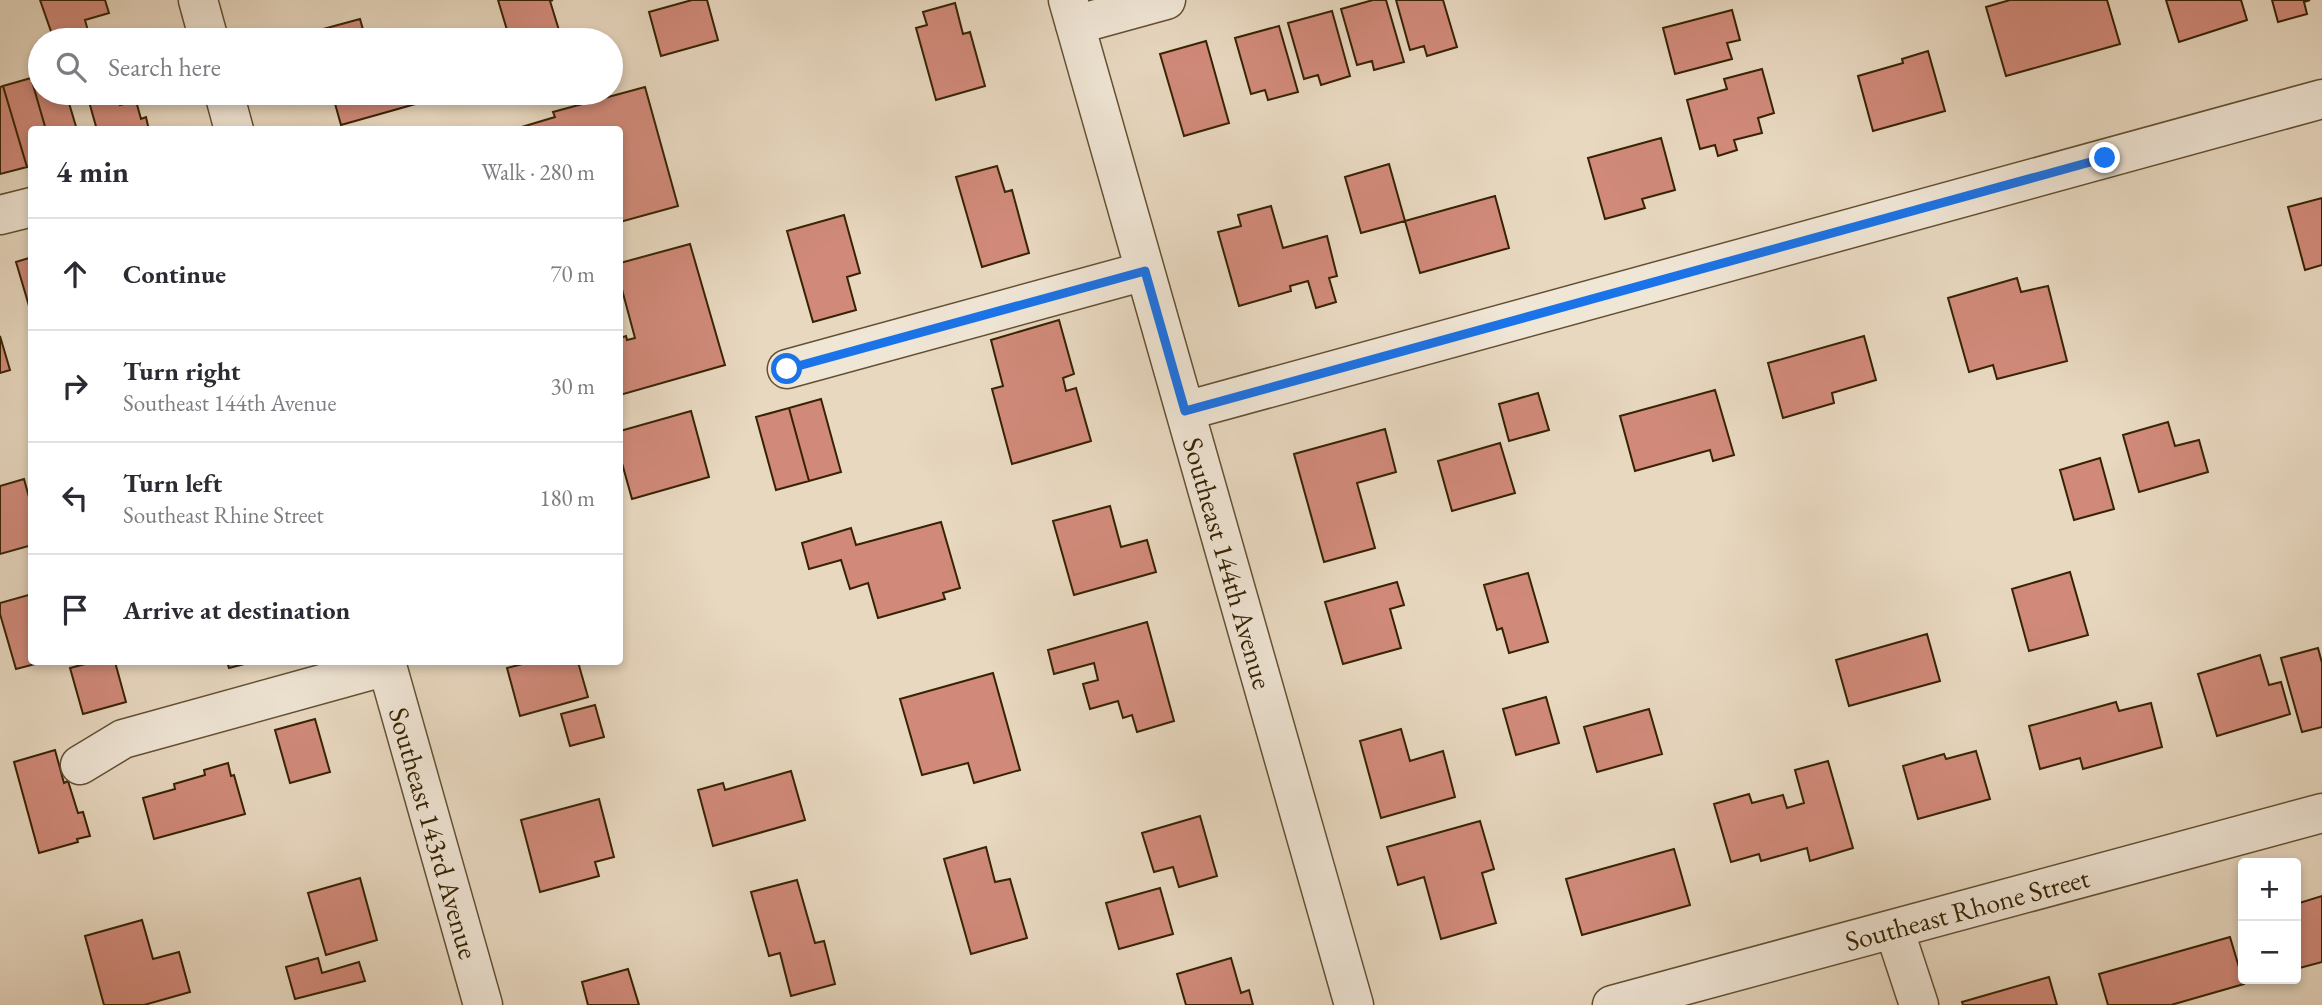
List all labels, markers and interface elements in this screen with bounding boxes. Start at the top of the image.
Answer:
search box [28,28,623,105]
icon: search [52,48,90,86]
text: Search here [108,50,221,84]
route end [2089,142,2120,173]
text: 4 min [56,152,129,191]
text: Walk · 280 m [481,157,595,187]
icon: ahead [56,255,94,293]
text: Continue [123,257,226,291]
text: 70 m [550,259,595,289]
route start [771,353,802,384]
text: Turn right [123,354,241,388]
icon: right [56,367,94,405]
text: 30 m [550,371,595,401]
text: Southeast 144th Avenue [123,388,336,418]
street label: Southeast 144th Avenue [1175,433,1281,693]
text: Turn left [123,466,222,500]
icon: left [56,479,94,517]
text: 180 m [539,483,595,513]
text: Southeast Rhine Street [123,500,324,530]
icon: arrive [56,591,94,629]
text: Arrive at destination [123,593,350,627]
street label: Southeast 143rd Avenue [381,703,487,963]
map controls [2238,858,2301,984]
button: + [2238,858,2301,921]
street label: Southeast Rhone Street [1841,859,2093,959]
button: − [2238,921,2301,984]

